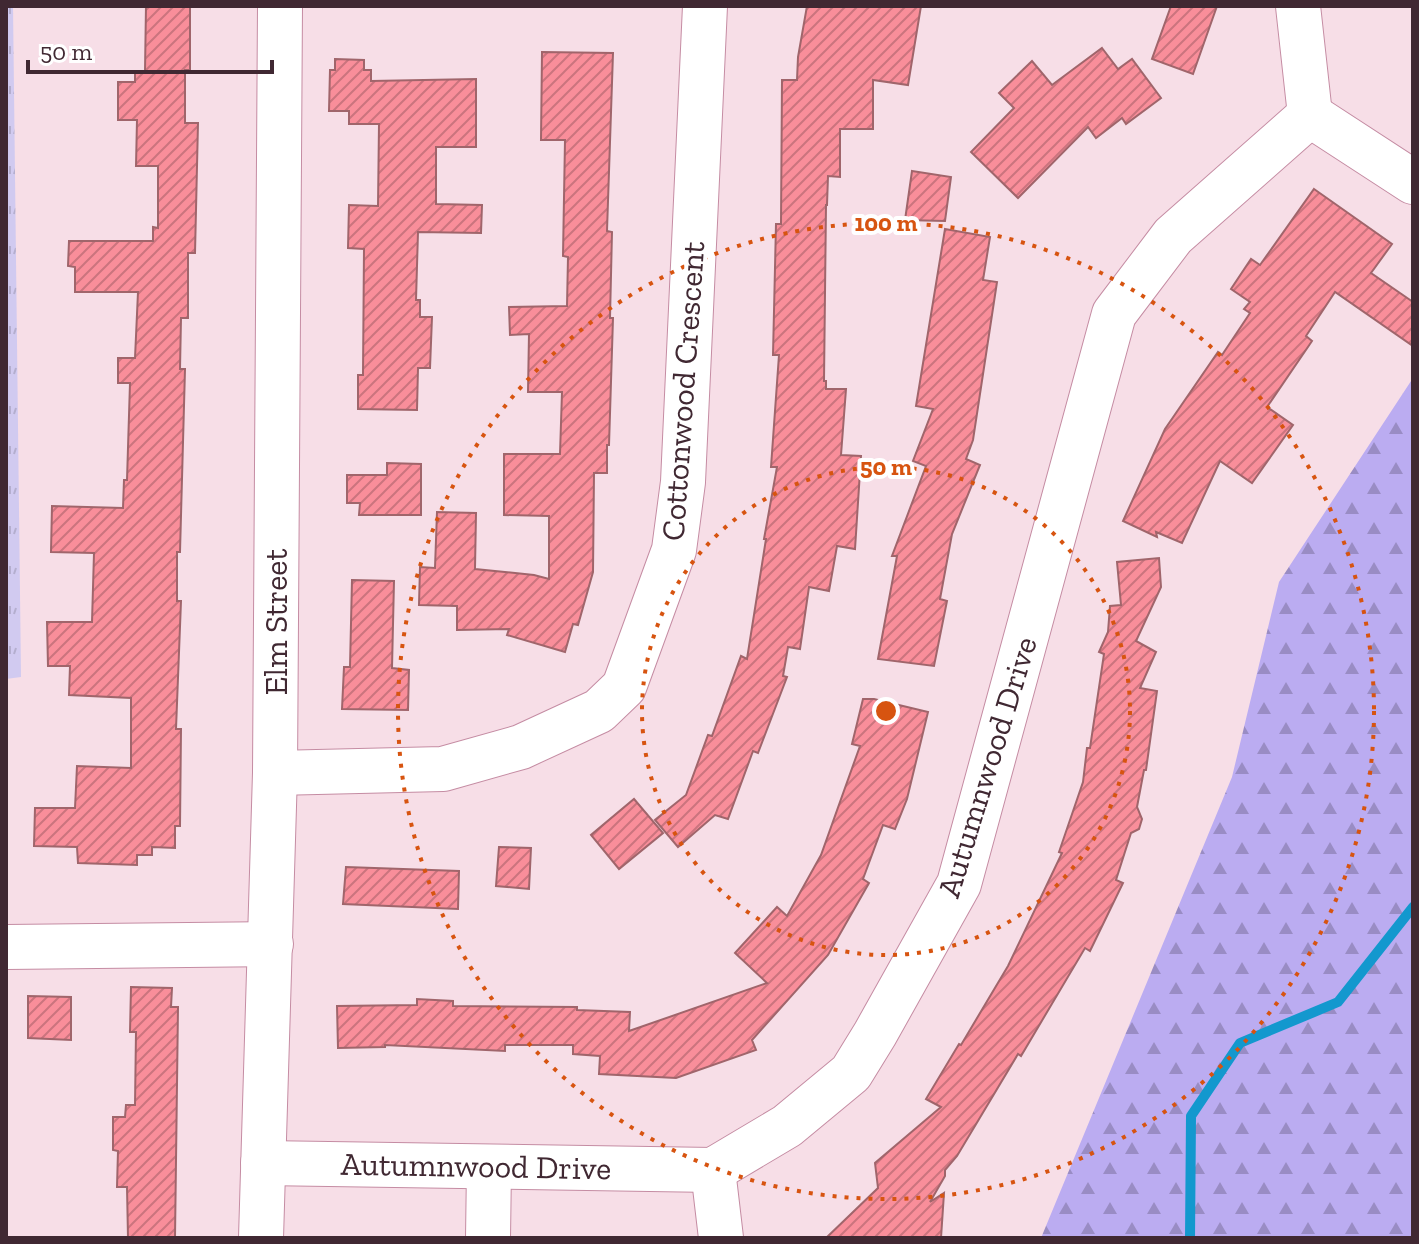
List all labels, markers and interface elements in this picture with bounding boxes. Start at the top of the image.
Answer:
scale bar [28,24,272,74]
text: 50 m [40,37,93,66]
text: 100 m [855,208,917,237]
street label: Cottonwood Crescent [654,240,712,542]
text: 50 m [860,452,912,481]
street label: Elm Street [257,549,295,695]
street label: Autumnwood Drive [929,632,1045,902]
centre of rings [872,697,900,725]
street label: Autumnwood Drive [340,1145,612,1187]

